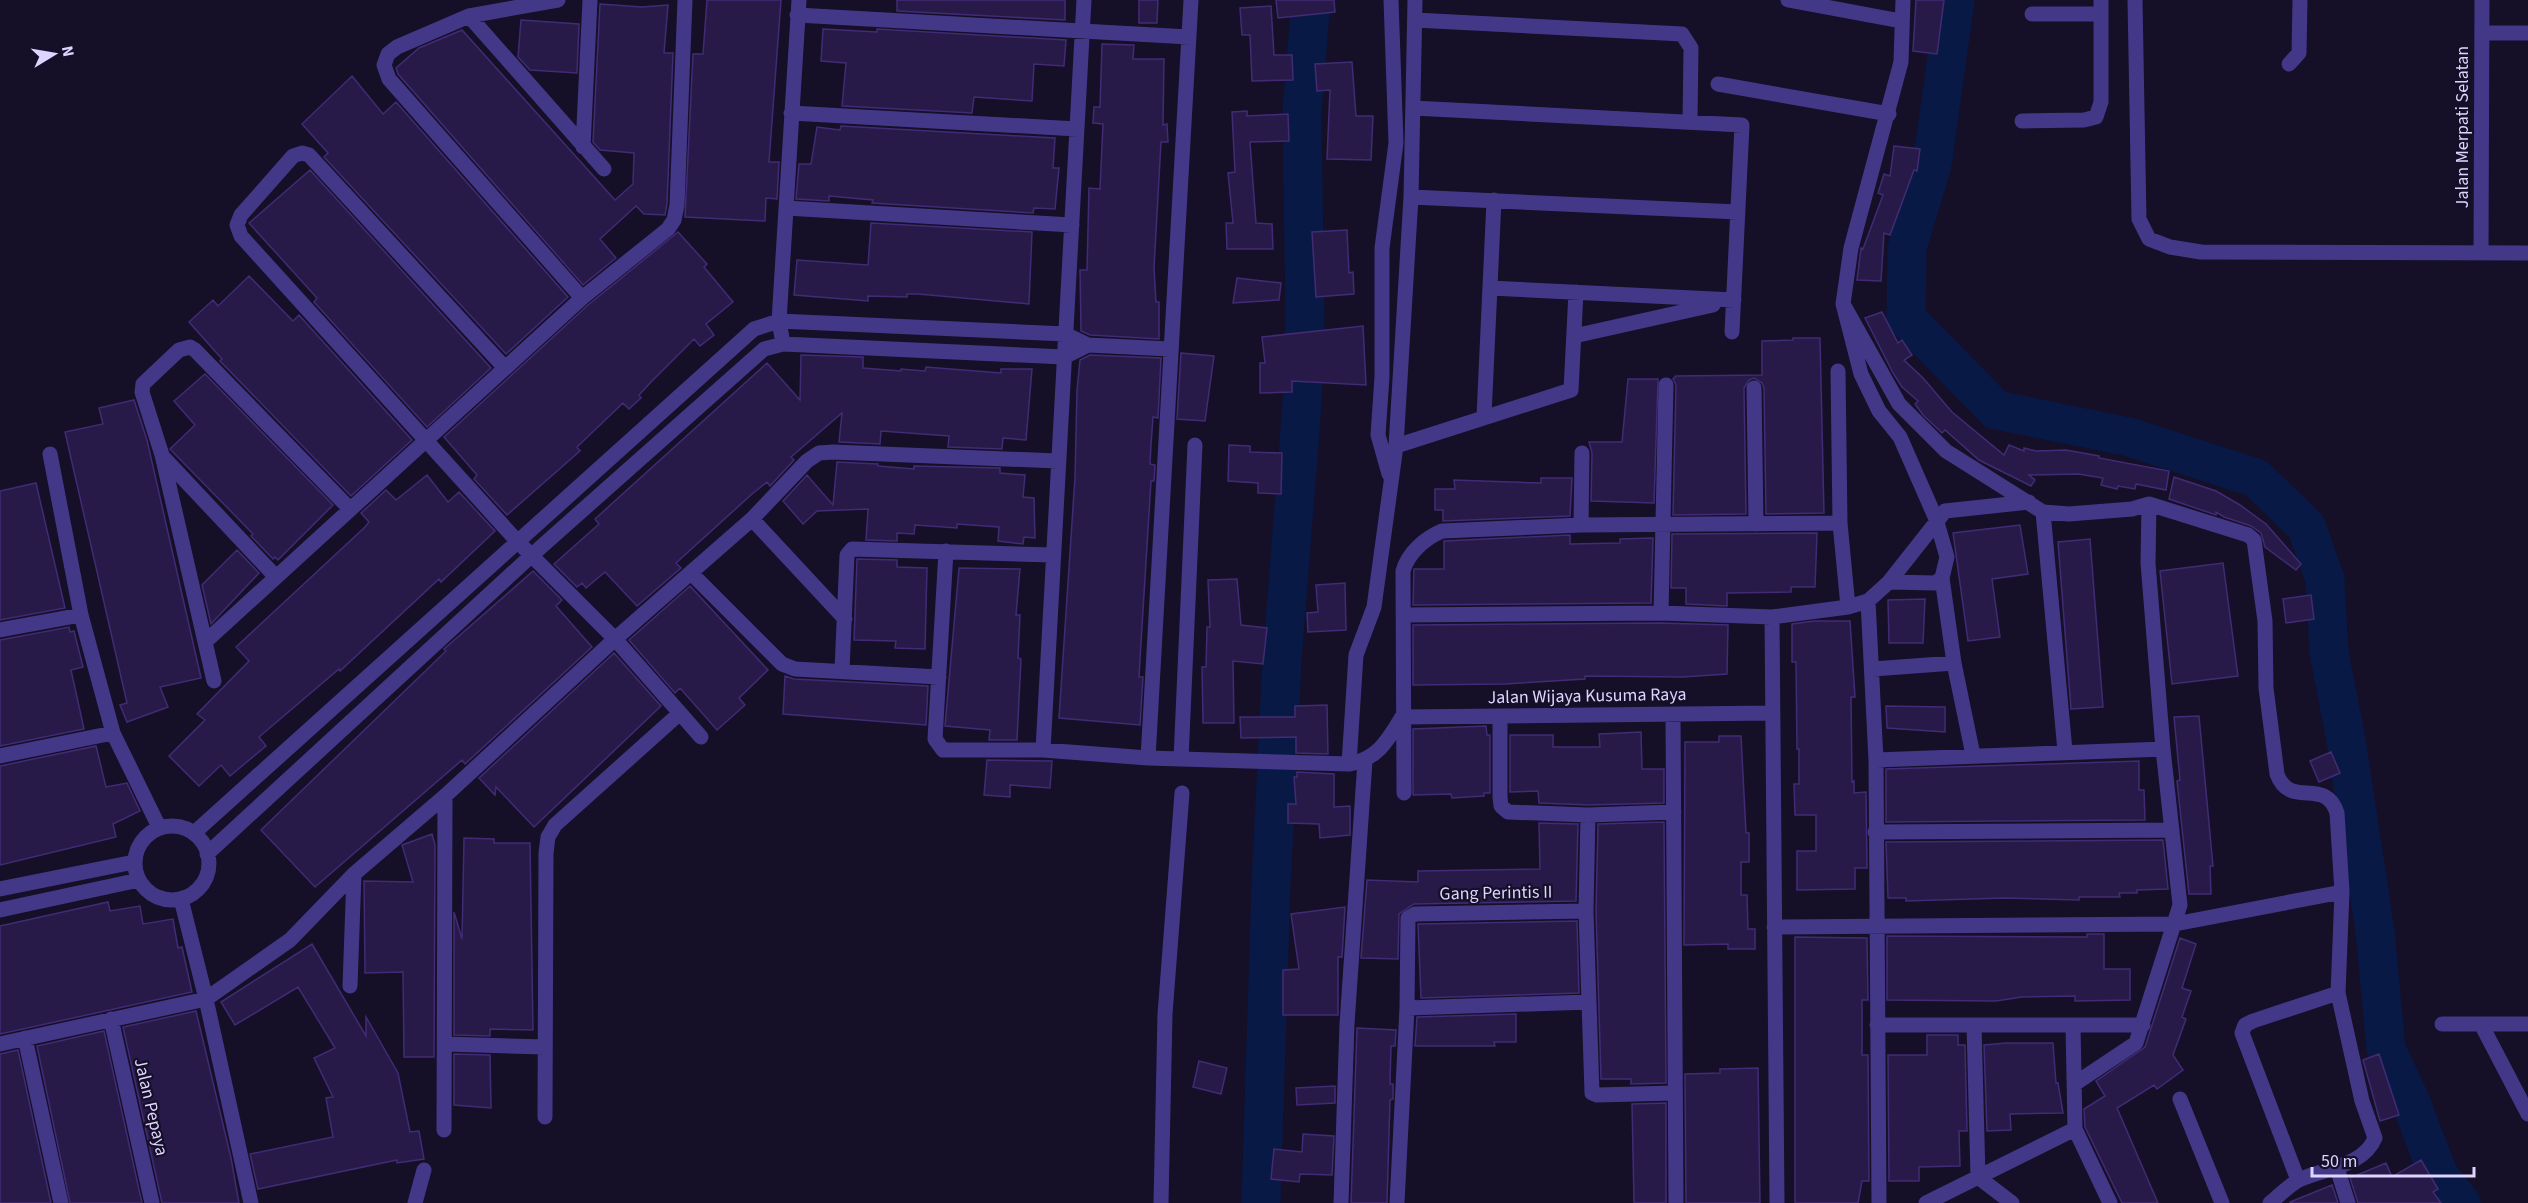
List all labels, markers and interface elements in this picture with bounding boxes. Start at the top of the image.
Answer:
north arrow [24,24,84,84]
text: N [56,44,80,59]
street label: Jalan Merpati Selatan [2450,46,2475,208]
street label: Jalan Wijaya Kusuma Raya [1487,682,1687,710]
street label: Gang Perintis II [1439,880,1553,906]
street label: Jalan Pepaya [128,1056,174,1158]
scale bar [2312,1140,2474,1178]
text: 50 m [2321,1149,2357,1174]

